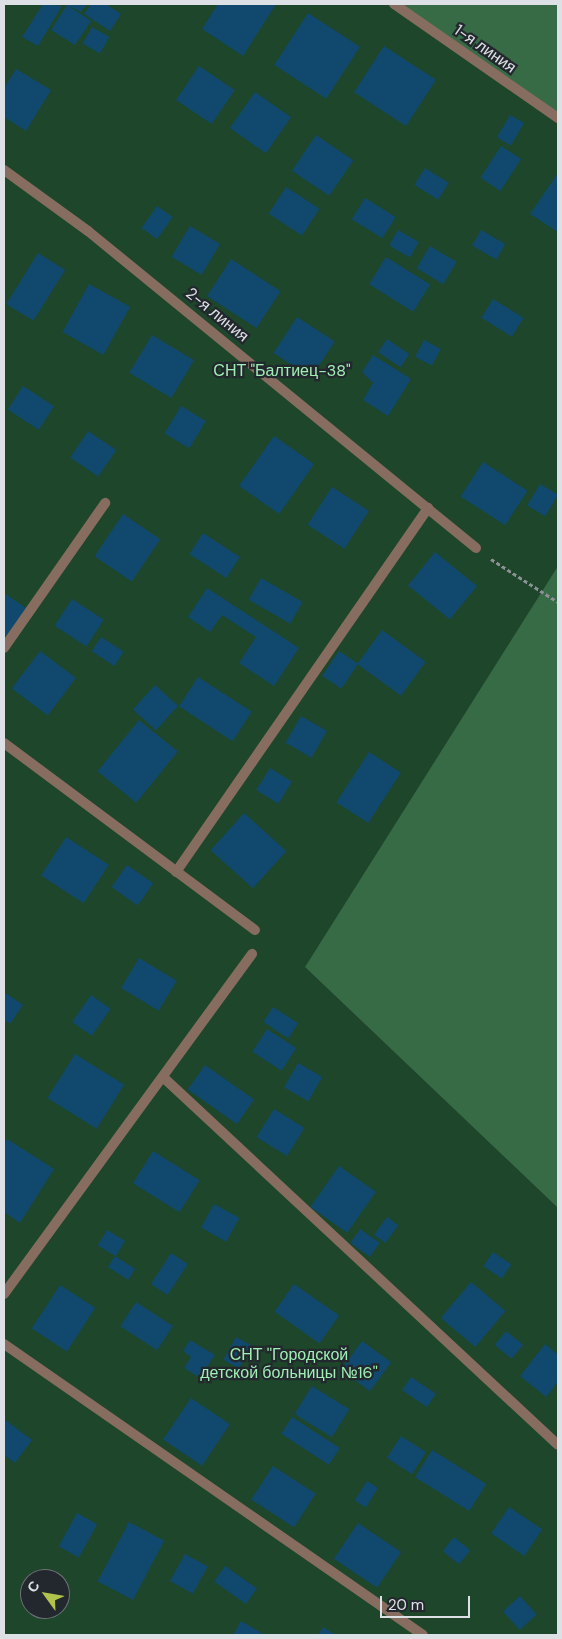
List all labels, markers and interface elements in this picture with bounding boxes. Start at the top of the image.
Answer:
street label: 1-я линия [450,21,520,77]
street label: 2-я линия [182,284,252,346]
park label: СНТ "Балтиец-38" [213,361,351,381]
park label: СНТ ''Городской детской больницы №16'' [200,1345,378,1383]
north arrow [20,1569,70,1619]
text: С [23,1578,43,1596]
scale bar [382,1586,472,1618]
text: 20 m [388,1595,424,1615]

